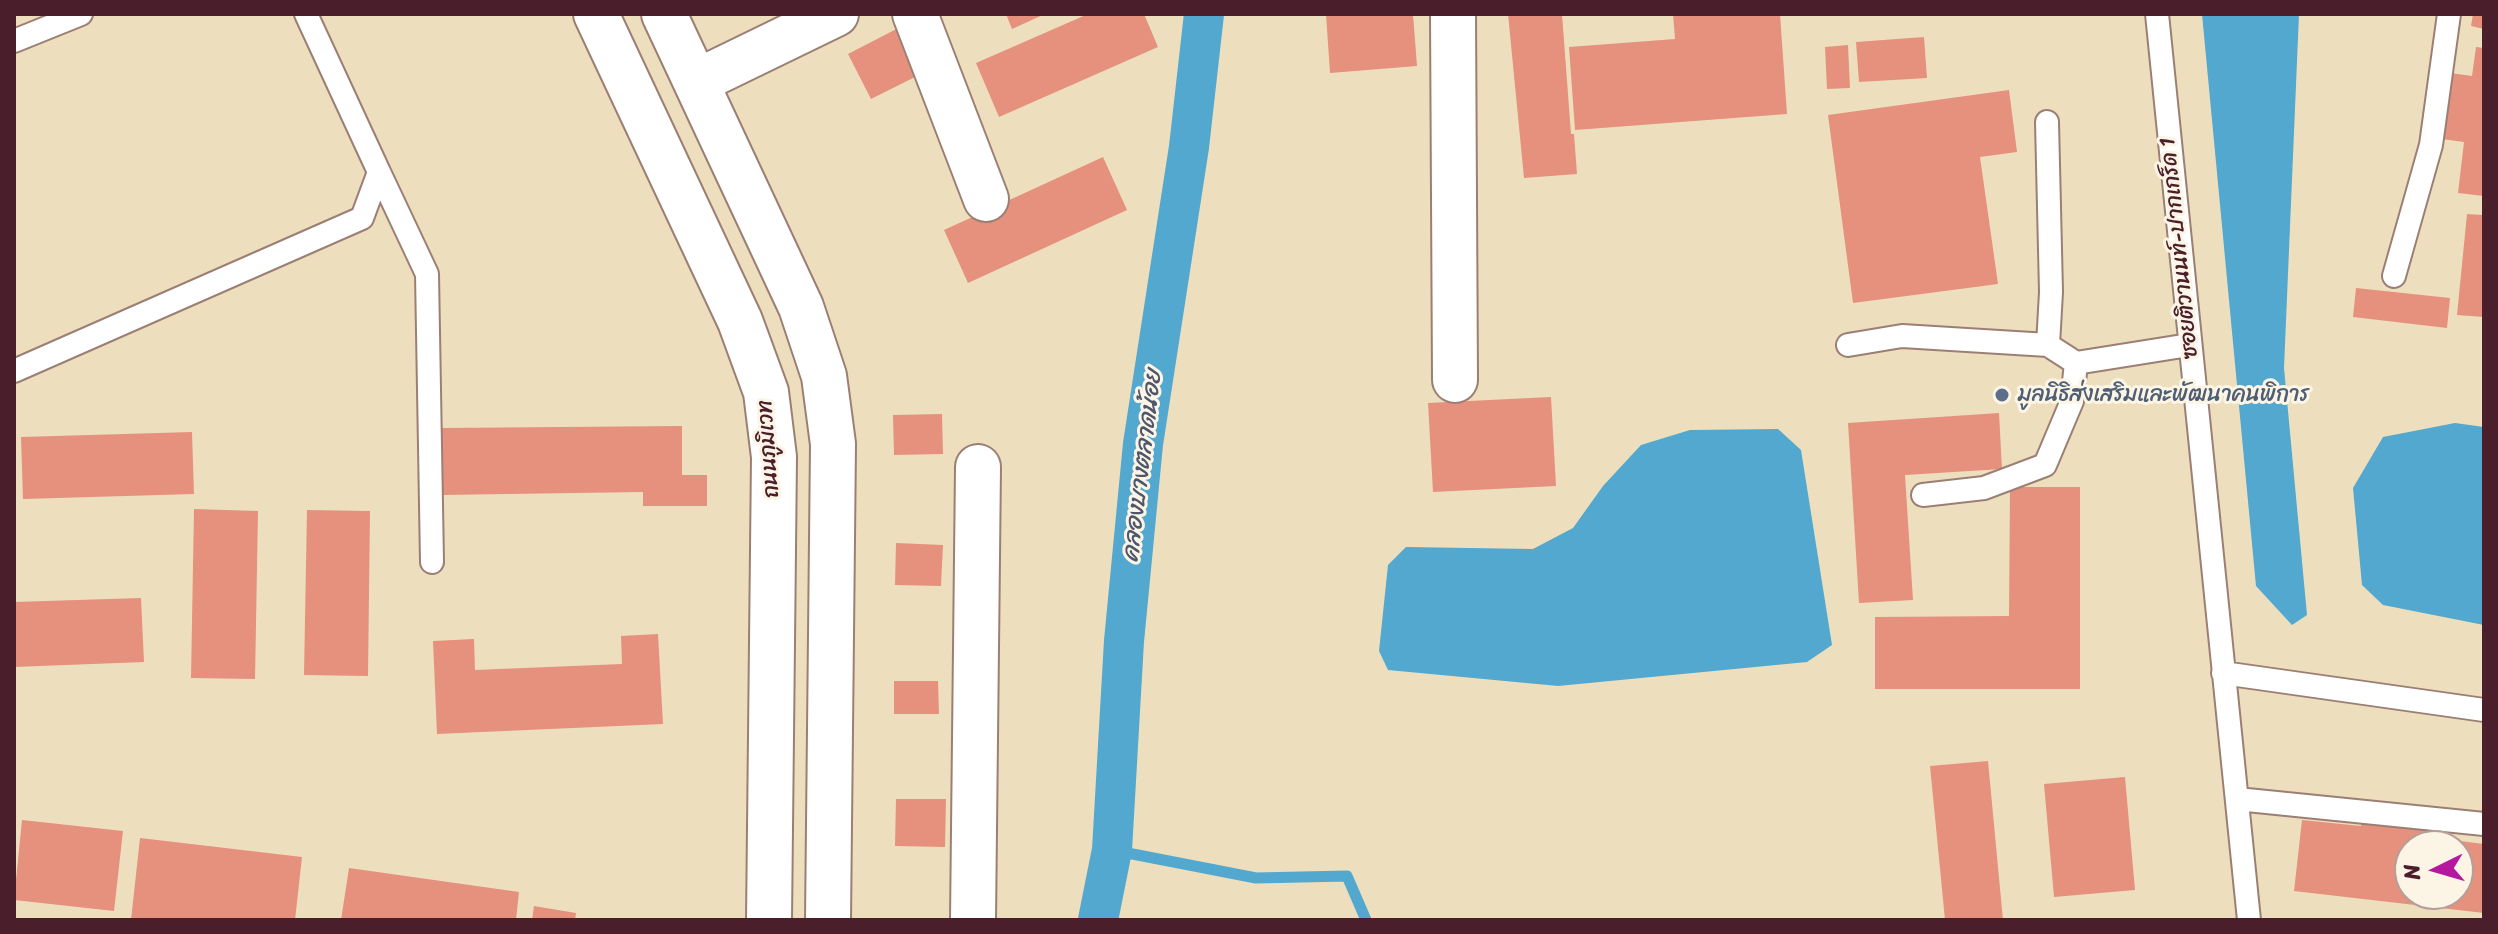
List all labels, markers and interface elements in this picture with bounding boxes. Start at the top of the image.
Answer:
street label: ซอยติวานนท์-ปากเกร็ด 1 [2155,136,2205,360]
water label: คลองบางตลาดน้อย [1117,369,1169,563]
place label: มูลนิธิส่งเสริมและพัฒนาคนพิการ [2018,382,2309,408]
marker: มูลนิธิส่งเสริมและพัฒนาคนพิการ [1993,386,2011,404]
street label: ถนนภูมิเวท [752,399,786,499]
north arrow [2394,830,2474,910]
text: N [2391,863,2432,881]

